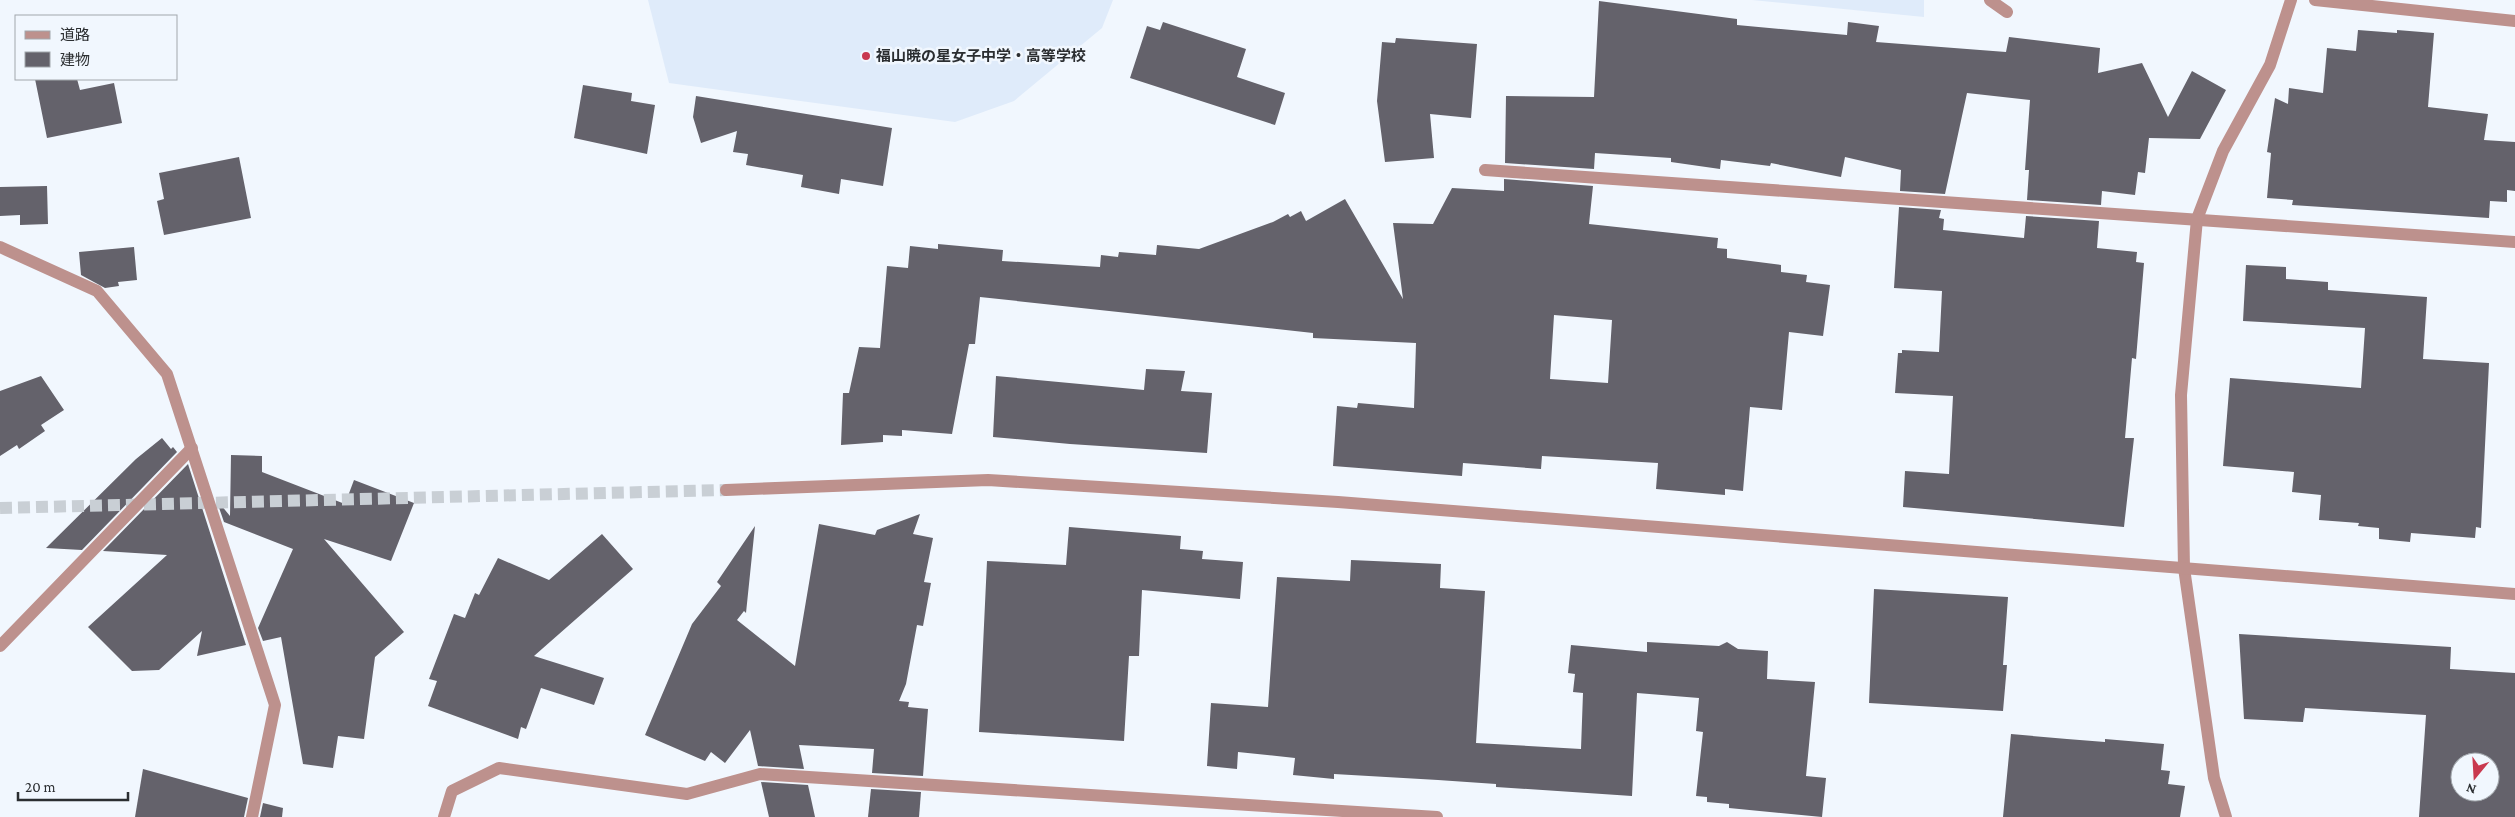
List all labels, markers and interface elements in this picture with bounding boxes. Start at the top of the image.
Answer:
legend [15,15,178,80]
text: 道路 [60,27,90,43]
place label: 福山暁の星女子中学・高等学校 [875,48,1086,64]
marker: 福山暁の星女子中学・高等学校 [860,50,872,62]
text: 建物 [60,52,90,68]
north arrow [2450,752,2500,802]
scale bar [18,770,128,802]
text: 20 m [25,779,56,795]
text: N [2464,780,2478,798]

